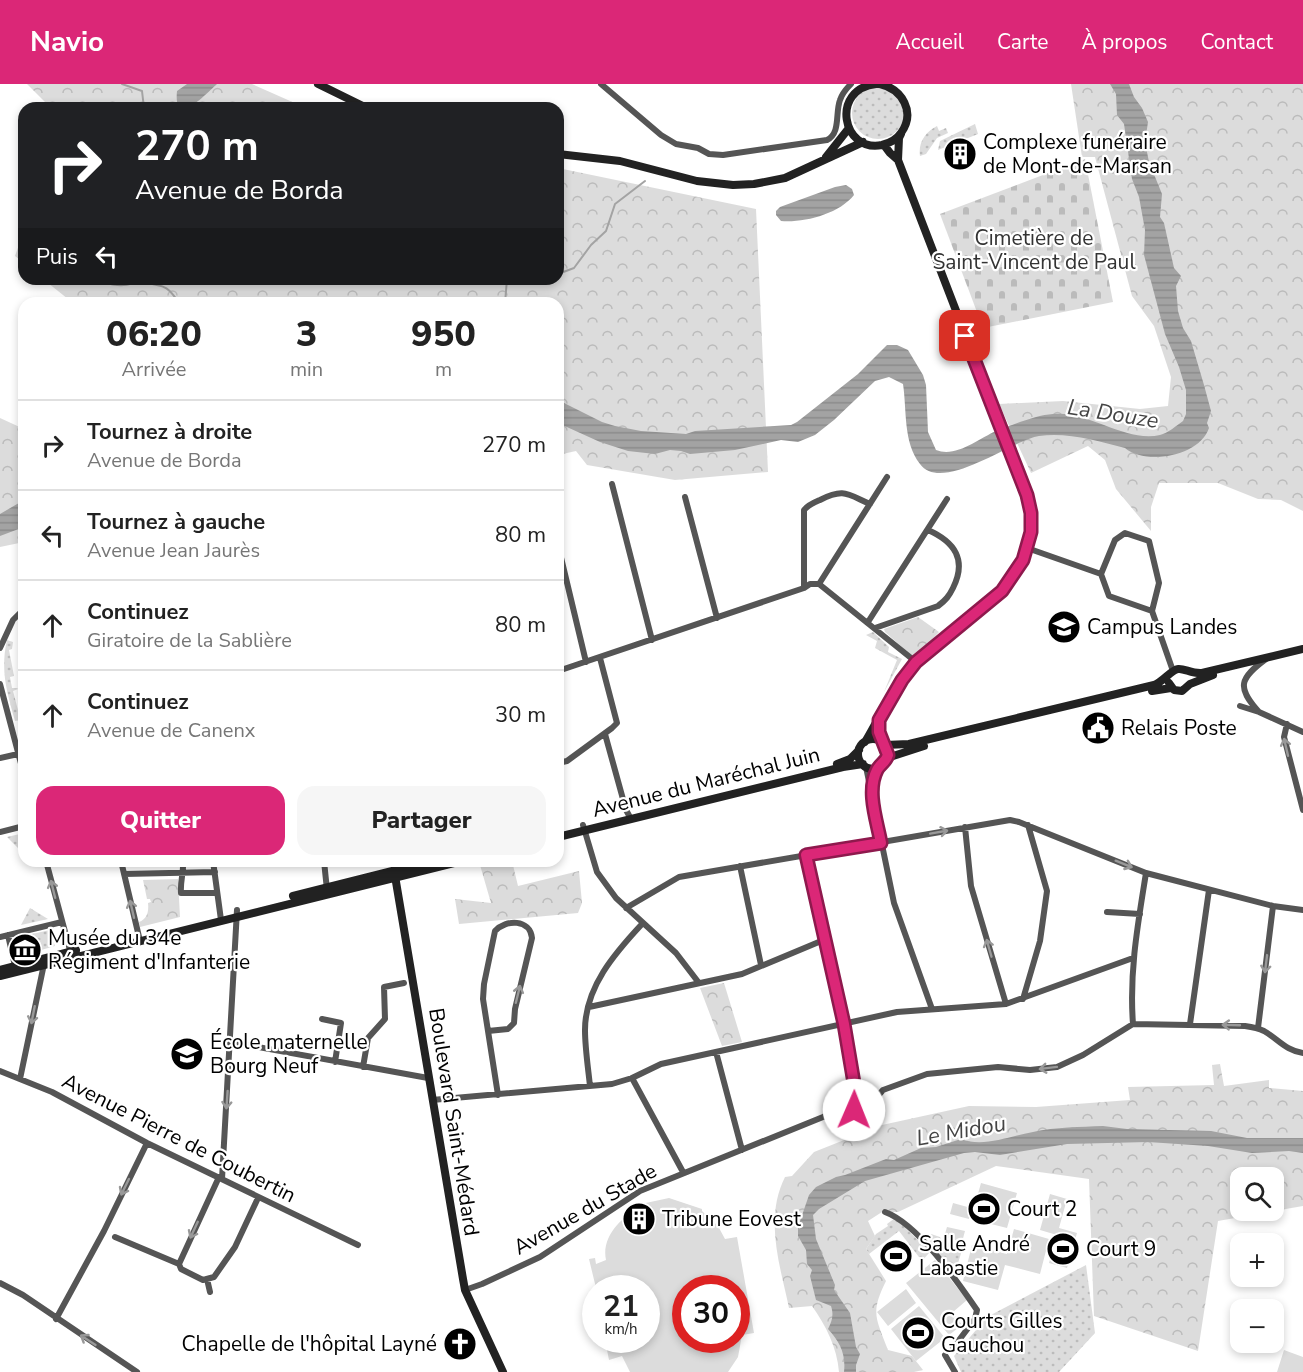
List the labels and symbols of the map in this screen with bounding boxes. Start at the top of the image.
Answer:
place label: Complexe funéraire de Mont-de-Marsan [983,128,1172,180]
building icon: Complexe funéraire de Mont-de-Marsan [942,136,978,172]
park label: Cimetière de Saint-Vincent de Paul [932,224,1136,276]
pin [939,310,990,361]
water label: La Douze [1065,392,1161,436]
school or university icon: Campus Landes [1046,609,1082,645]
place label: Campus Landes [1087,613,1237,641]
public building icon: Relais Poste [1080,710,1116,746]
place label: Relais Poste [1121,714,1237,742]
one-way arrow [1280,738,1291,757]
street label: Avenue du Maréchal Juin [589,740,823,824]
one-way arrow [928,826,948,837]
one-way arrow [1114,859,1133,870]
one-way arrow [47,880,58,899]
one-way arrow [126,900,137,920]
place label: Musée du 34e Régiment d'Infanterie [48,924,250,976]
museum icon: Musée du 34e Régiment d'Infanterie [7,932,43,968]
one-way arrow [983,939,995,958]
one-way arrow [1260,953,1271,973]
one-way arrow [513,985,525,1004]
one-way arrow [27,1005,38,1025]
street label: Boulevard Saint-Médard [422,1006,486,1238]
one-way arrow [1222,1020,1242,1031]
place label: École maternelle Bourg Neuf [210,1028,368,1080]
school or university icon: École maternelle Bourg Neuf [169,1036,205,1072]
one-way arrow [1039,1063,1058,1074]
street label: Avenue Pierre de Coubertin [57,1067,301,1209]
position arrow [822,1078,886,1142]
one-way arrow [222,1090,233,1110]
water label: Le Midou [914,1108,1008,1154]
street label: Avenue du Stade [508,1157,662,1261]
one-way arrow [119,1178,131,1196]
sports icon: Court 2 [966,1191,1002,1227]
place label: Court 2 [1007,1195,1077,1223]
building icon: Tribune Eovest [621,1201,657,1237]
place label: Tribune Eovest [662,1205,801,1233]
one-way arrow [188,1221,200,1239]
place label: Salle André Labastie [919,1230,1030,1282]
sports icon: Court 9 [1045,1231,1081,1267]
place label: Court 9 [1086,1235,1156,1263]
sports icon: Salle André Labastie [878,1238,914,1274]
speed limit sign: 30 [672,1275,750,1353]
place label: Courts Gilles Gauchou [941,1307,1063,1359]
sports icon: Courts Gilles Gauchou [900,1315,936,1351]
church icon: Chapelle de l'hôpital Layné [442,1326,478,1362]
place label: Chapelle de l'hôpital Layné [181,1330,437,1358]
one-way arrow [81,1334,97,1346]

